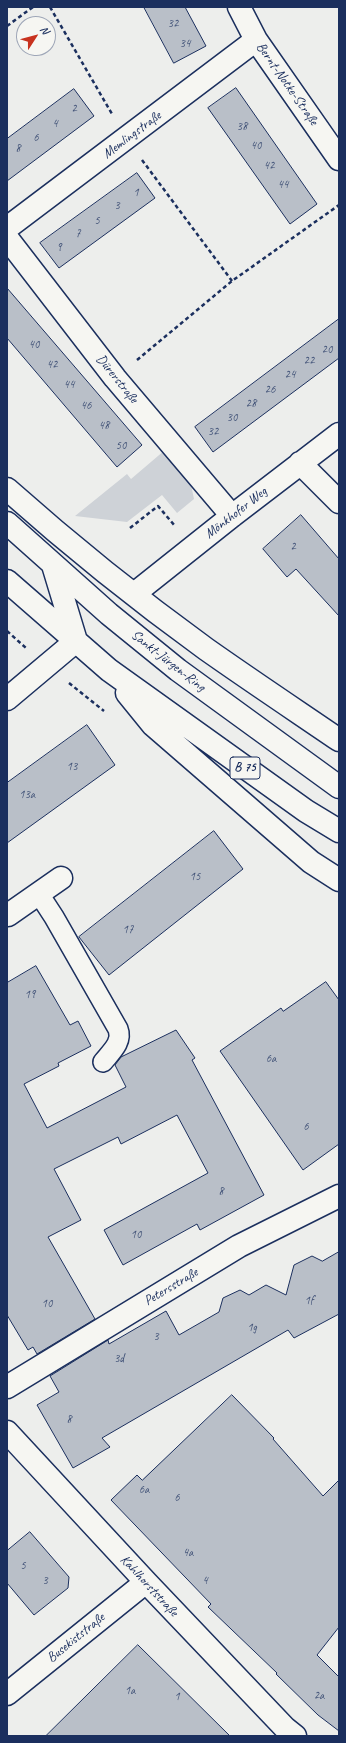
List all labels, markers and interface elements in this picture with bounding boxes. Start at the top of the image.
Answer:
north arrow [16,16,56,56]
house number: 32 [168,17,178,31]
text: N [37,23,53,36]
house number: 34 [180,37,190,51]
street label: Bernt-Notke-Straße [252,39,322,129]
house number: 2 [71,102,77,116]
street label: Memlingstraße [99,108,165,162]
house number: 4 [52,117,58,131]
house number: 38 [237,120,247,134]
house number: 6 [33,131,39,145]
house number: 40 [251,139,261,153]
house number: 8 [15,142,21,156]
house number: 42 [264,159,274,173]
house number: 44 [278,178,288,192]
house number: 1 [133,186,139,200]
house number: 3 [114,199,120,213]
house number: 5 [94,214,100,228]
house number: 7 [75,227,81,241]
house number: 9 [56,241,62,255]
house number: 40 [29,338,39,352]
house number: 20 [322,343,332,357]
street label: Dürerstraße [92,351,142,407]
house number: 22 [304,354,314,368]
house number: 42 [47,358,57,372]
house number: 24 [285,368,295,382]
house number: 44 [64,378,74,392]
house number: 26 [265,383,275,397]
house number: 28 [246,397,256,411]
house number: 46 [81,399,91,413]
house number: 30 [227,411,237,425]
house number: 48 [99,419,109,433]
house number: 32 [208,425,218,439]
house number: 50 [116,439,126,453]
street label: Mönkhofer Weg [201,483,271,543]
house number: 2 [290,540,296,554]
street label: Sankt-Jürgen-Ring [127,627,209,695]
road number: B 75 [230,757,260,779]
house number: 13 [67,760,77,774]
house number: 13a [19,788,35,802]
house number: 15 [190,870,200,884]
house number: 17 [123,923,133,937]
house number: 19 [25,988,35,1002]
house number: 6a [266,1052,276,1066]
house number: 6 [303,1120,309,1134]
house number: 8 [218,1185,224,1199]
house number: 10 [131,1228,141,1242]
street label: Petersstraße [141,1264,201,1310]
house number: 1f [305,1294,313,1308]
house number: 10 [42,1297,52,1311]
house number: 1g [247,1321,257,1335]
house number: 3 [153,1330,159,1344]
house number: 3d [114,1352,124,1366]
house number: 8 [66,1413,72,1427]
house number: 6a [139,1483,149,1497]
house number: 6 [174,1491,180,1505]
house number: 4a [183,1546,193,1560]
street label: Kahlhorststraße [116,1552,182,1620]
house number: 5 [20,1559,26,1573]
house number: 3 [42,1574,48,1588]
house number: 4 [202,1574,208,1588]
street label: Busekiststraße [44,1610,108,1666]
house number: 1a [125,1684,135,1698]
house number: 2a [314,1689,324,1703]
house number: 1 [174,1690,180,1704]

